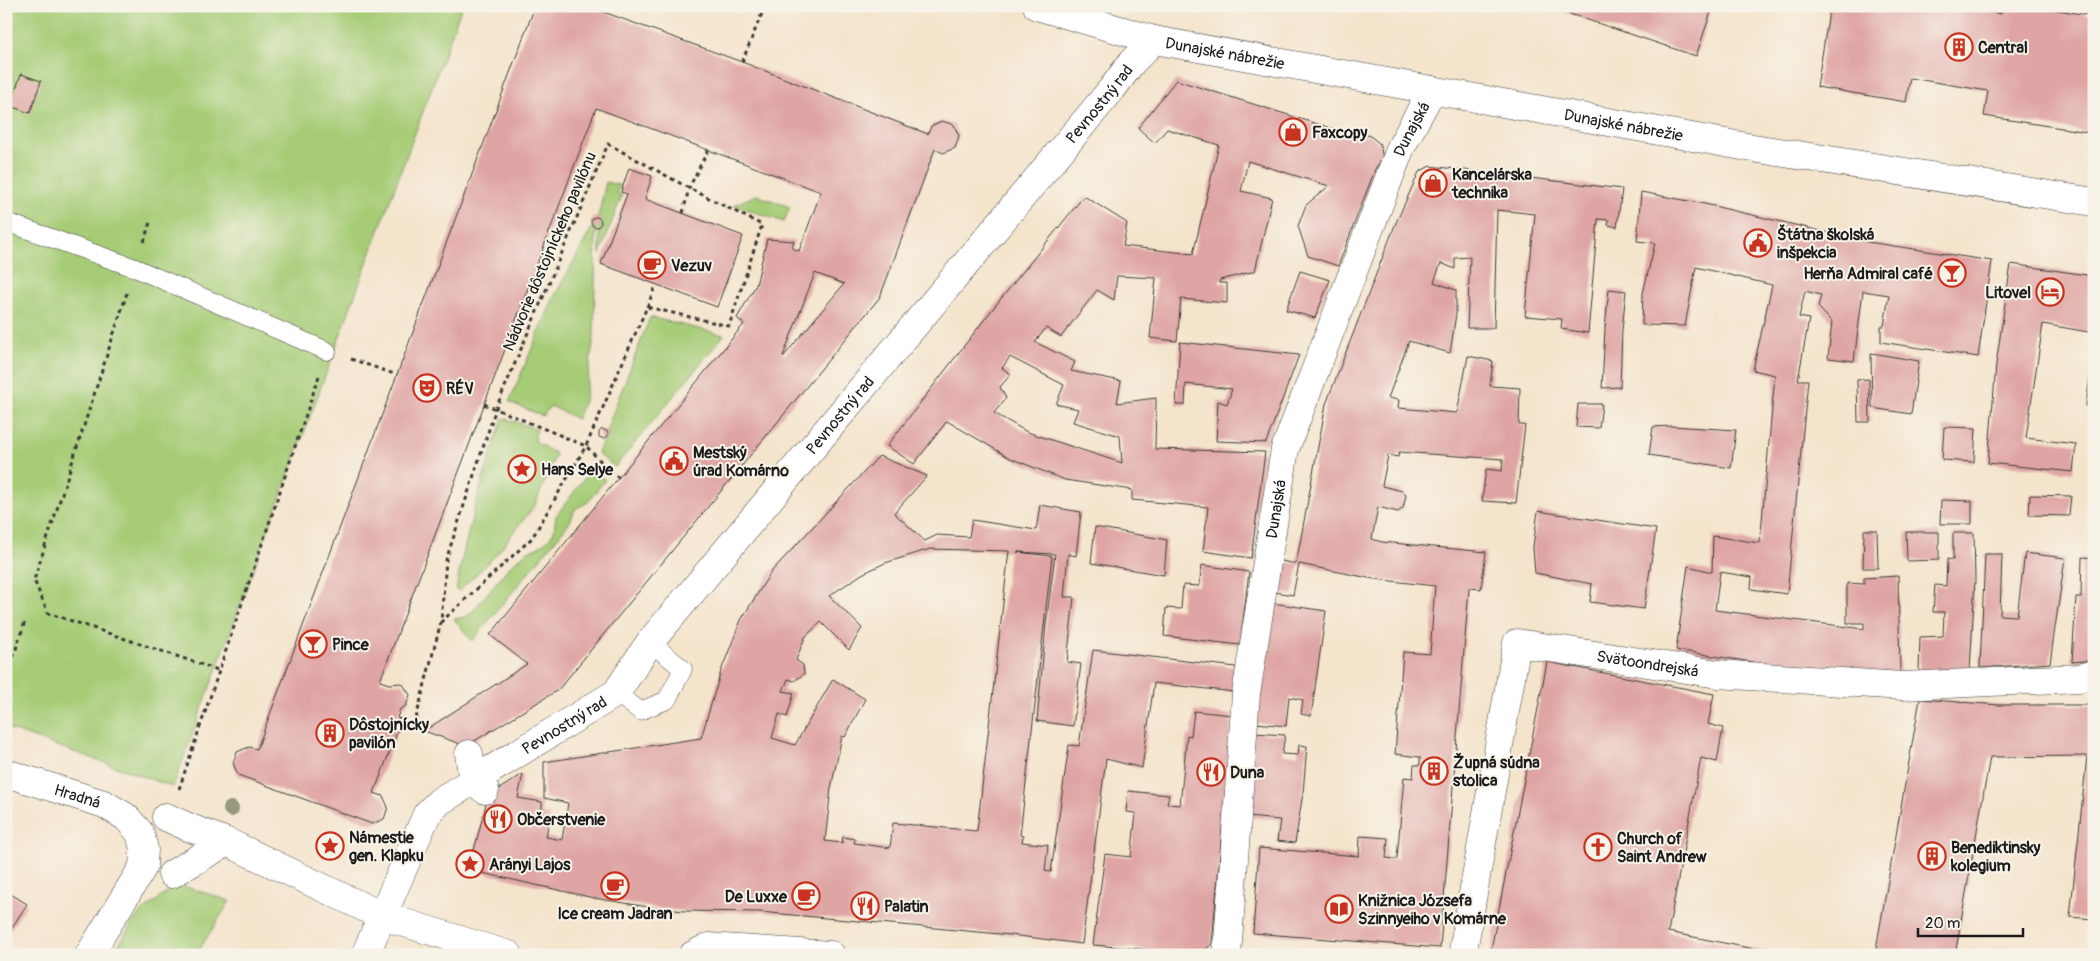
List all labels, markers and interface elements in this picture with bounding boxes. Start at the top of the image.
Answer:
building icon: Central [1944,32,1974,62]
street label: Dunajské nábrežie [1164,33,1286,74]
place label: Central [1978,38,2028,58]
street label: Pevnostný rad [1062,61,1138,148]
street label: Dunajská [1389,98,1435,159]
street label: Dunajské nábrežie [1562,105,1685,146]
shop icon: Faxcopy [1278,117,1308,147]
place label: Faxcopy [1312,123,1368,143]
street label: Nádvorie dôstojníckeho pavilónu [499,149,601,354]
place label: Kancelárska technika [1451,165,1532,203]
shop icon: Kancelárska technika [1418,168,1448,198]
place label: Štátna školská inšpekcia [1777,224,1875,263]
public building icon: Štátna školská inšpekcia [1743,228,1773,258]
cafe icon: Vezuv [637,250,667,280]
place label: Vezuv [671,256,712,276]
bar icon: Herňa Admiral café [1937,258,1967,288]
place label: Herňa Admiral café [1803,264,1933,284]
hotel icon: Litovel [2035,277,2065,307]
place label: Litovel [1985,283,2031,303]
street label: Pevnostný rad [802,372,879,459]
theatre icon: RÉV [412,373,442,403]
place label: RÉV [446,378,474,399]
place label: Mestský úrad Komárno [693,443,789,481]
public building icon: Mestský úrad Komárno [659,446,689,476]
place icon: Hans Selye [507,454,537,484]
place label: Hans Selye [541,460,614,480]
street label: Dunajská [1262,478,1291,540]
bar icon: Pince [298,629,328,659]
place label: Pince [332,635,370,655]
street label: Svätoondrejská [1595,646,1700,682]
street label: Pevnostný rad [518,692,611,759]
place label: Dôstojnícky pavilón [349,715,429,753]
building icon: Dôstojnícky pavilón [315,718,345,748]
place label: Župná súdna stolica [1453,752,1540,791]
building icon: Župná súdna stolica [1419,756,1449,786]
restaurant icon: Duna [1196,757,1226,787]
place label: Duna [1230,763,1265,783]
street label: Hradná [51,780,103,813]
restaurant icon: Občerstvenie [483,804,513,834]
place label: Občerstvenie [517,810,606,830]
place label: Námestie gen. Klapku [349,828,424,866]
place label: Church of Saint Andrew [1617,829,1707,867]
place icon: Námestie gen. Klapku [315,831,345,861]
church icon: Church of Saint Andrew [1583,832,1613,862]
place label: Benediktinsky kolegium [1950,838,2041,876]
building icon: Benediktinsky kolegium [1917,841,1947,871]
place icon: Arányi Lajos [455,849,485,879]
place label: Arányi Lajos [489,855,571,875]
cafe icon: Ice cream Jadran [600,871,630,901]
cafe icon: De Luxxe [791,881,821,911]
place label: De Luxxe [725,887,788,907]
restaurant icon: Palatin [850,891,880,921]
place label: Knižnica Józsefa Szinnyeiho v Komárne [1358,891,1507,929]
library icon: Knižnica Józsefa Szinnyeiho v Komárne [1324,894,1354,924]
place label: Palatin [884,897,929,917]
place label: Ice cream Jadran [557,904,673,924]
scale bar [1918,906,2022,938]
text: 20 m [1925,914,1960,933]

